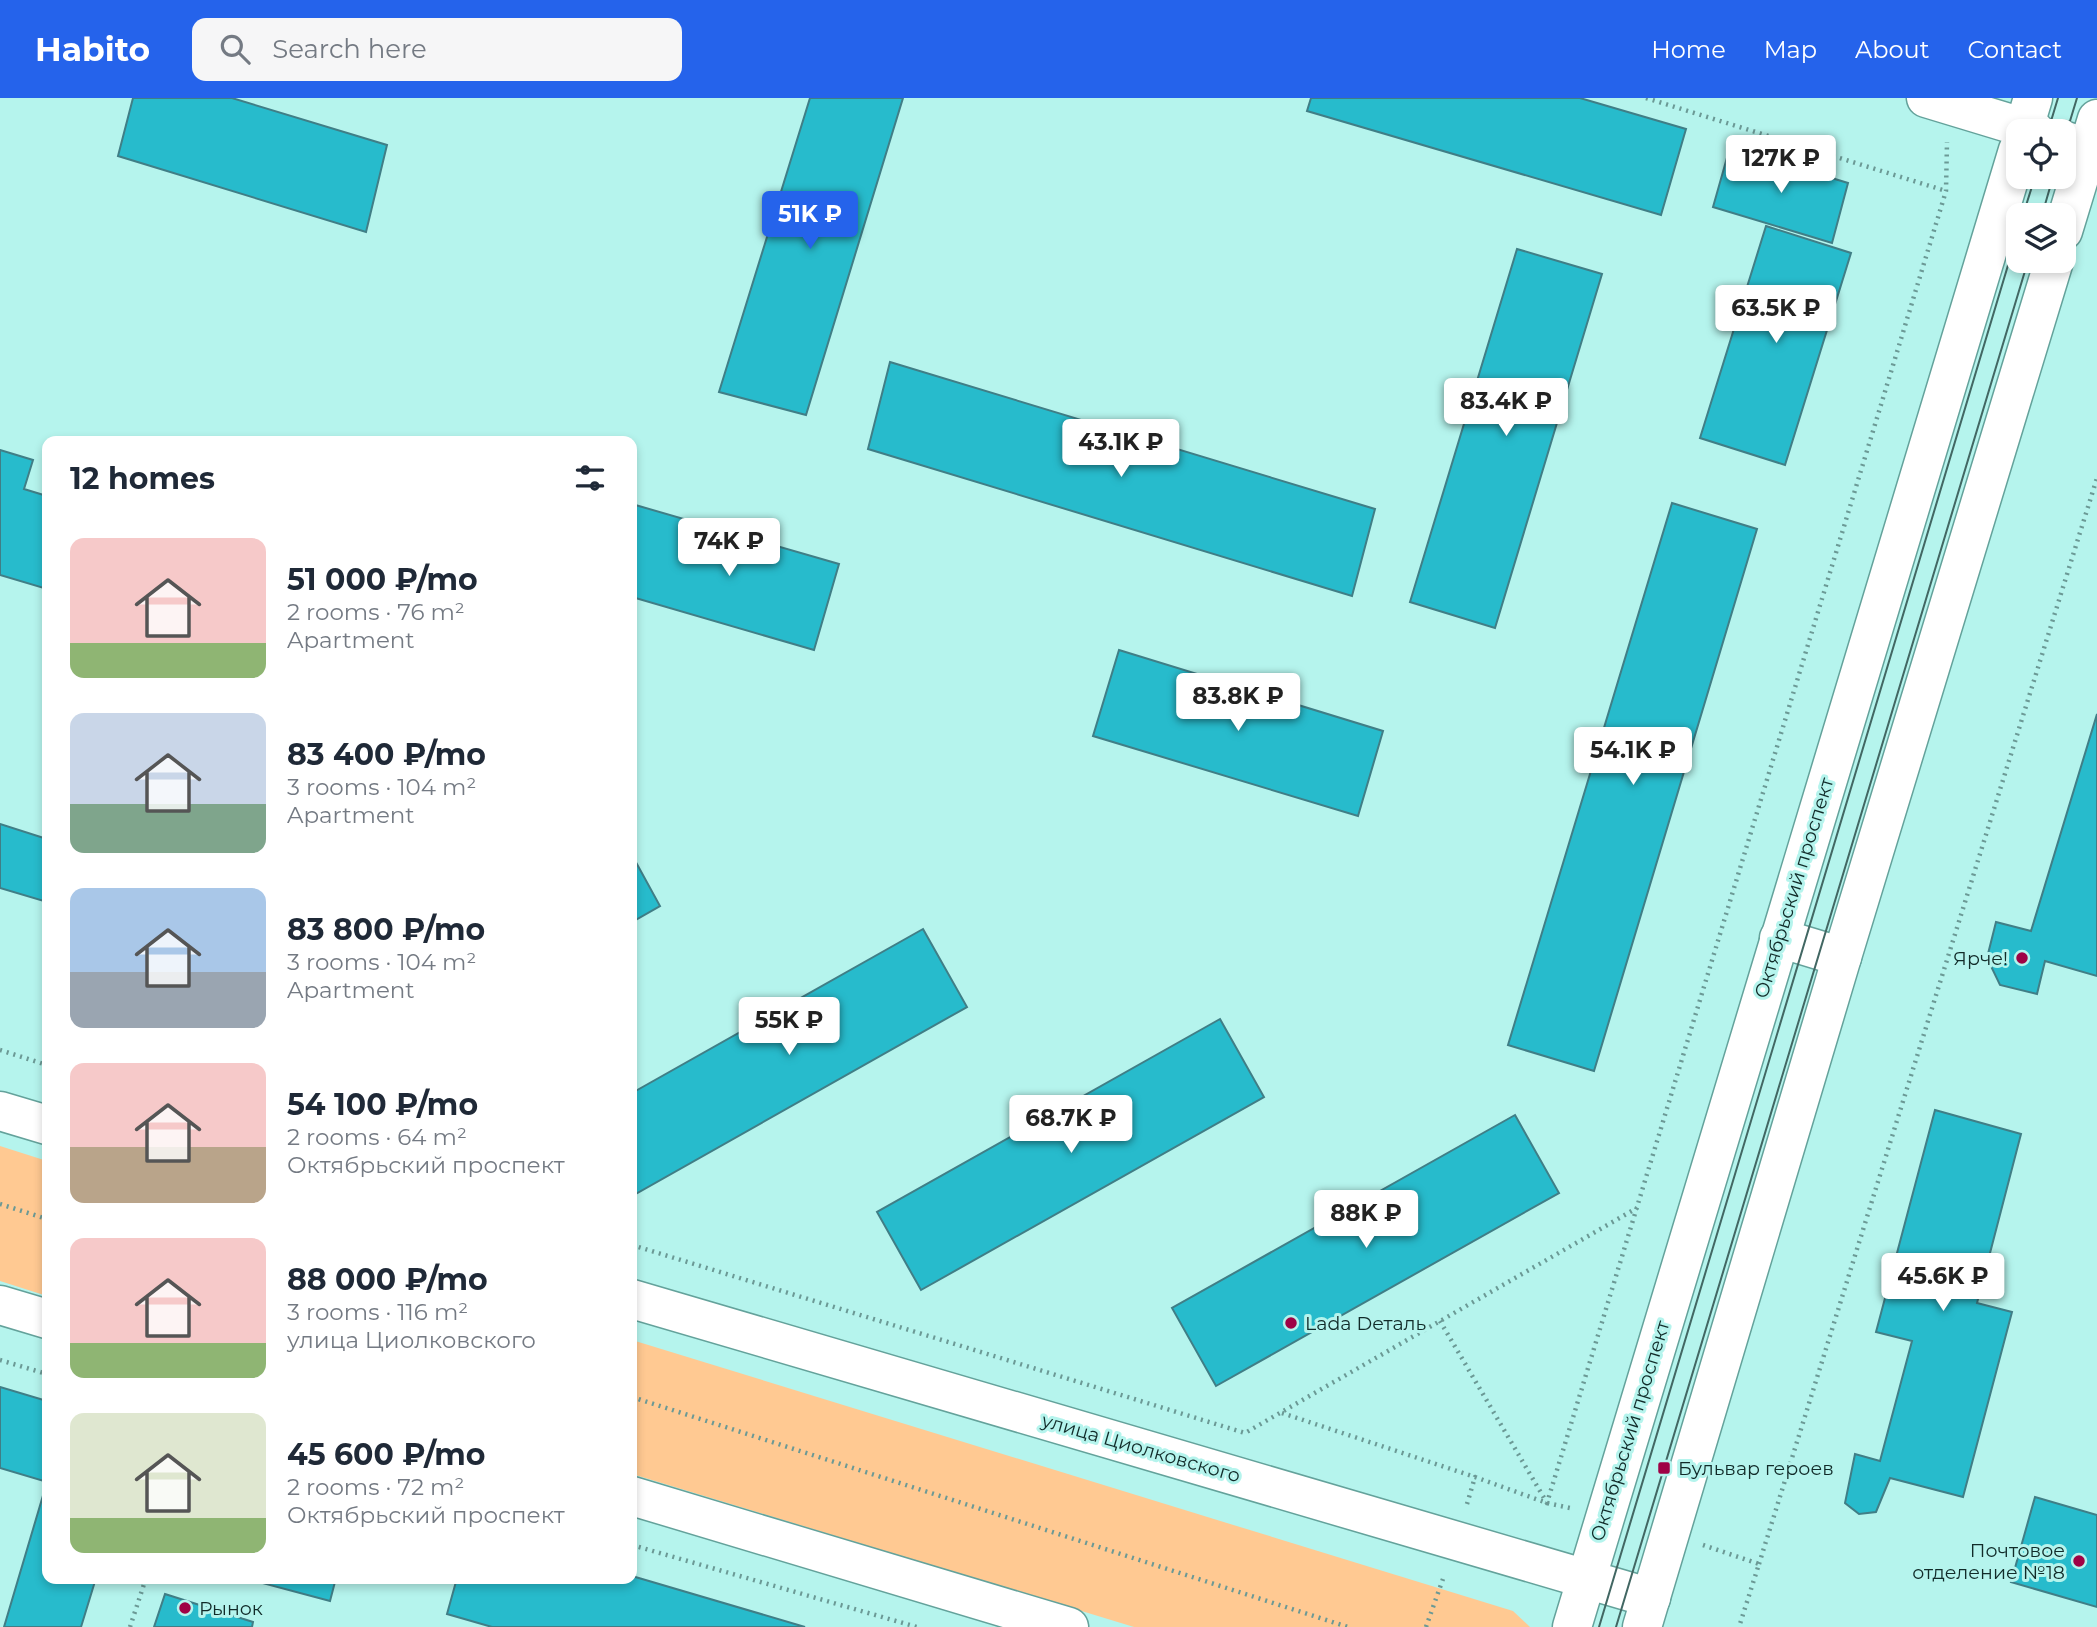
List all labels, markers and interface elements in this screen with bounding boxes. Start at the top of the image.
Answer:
search box [192,18,682,81]
text: Habito [35,29,150,69]
icon: search [216,30,254,68]
text: Search here [272,33,427,65]
text: Home [1651,35,1726,64]
text: Map [1764,35,1817,64]
text: About [1855,35,1929,64]
text: Contact [1967,35,2062,64]
map controls [2006,119,2076,273]
button: locate [2006,119,2076,189]
pin: 127K ₽ [1724,136,1838,195]
text: 127K ₽ [1742,144,1820,172]
pin: 51K ₽ [761,192,859,251]
text: 51K ₽ [778,200,842,228]
button: layers [2006,203,2076,273]
pin: 63.5K ₽ [1711,286,1841,345]
text: 63.5K ₽ [1731,294,1821,322]
pin: 83.4K ₽ [1441,378,1571,438]
text: 83.4K ₽ [1460,387,1552,415]
pin: 43.1K ₽ [1056,420,1186,479]
text: 43.1K ₽ [1078,428,1164,456]
icon: filters [571,459,609,497]
text: 12 homes [70,460,215,497]
pin: 74K ₽ [680,518,778,578]
text: 74K ₽ [694,527,764,555]
text: 51 000 ₽/mo [287,561,478,598]
icon: home [126,566,210,650]
text: 2 rooms · 76 m² [287,598,465,626]
text: Apartment [287,626,415,654]
pin: 83.8K ₽ [1173,674,1303,733]
text: 83.8K ₽ [1192,682,1284,710]
pin: 54.1K ₽ [1568,728,1698,787]
text: 83 400 ₽/mo [287,736,486,773]
text: 54.1K ₽ [1590,736,1676,764]
icon: home [126,741,210,825]
text: 3 rooms · 104 m² [287,773,476,801]
street label: Октябрьский проспект [1749,775,1839,1001]
text: Apartment [287,801,415,829]
text: 83 800 ₽/mo [287,911,485,948]
icon: home [126,916,210,1000]
place label: Ярче! [1953,947,2008,970]
text: 3 rooms · 104 m² [287,948,476,976]
marker: Ярче! [2014,950,2030,966]
text: Apartment [287,976,415,1004]
pin: 55K ₽ [740,998,838,1057]
text: 55K ₽ [755,1006,823,1034]
text: 54 100 ₽/mo [287,1086,478,1123]
icon: home [126,1091,210,1175]
pin: 68.7K ₽ [1006,1096,1136,1155]
text: 68.7K ₽ [1025,1104,1117,1132]
text: 2 rooms · 64 m² [287,1123,467,1151]
text: Октябрьский проспект [287,1151,565,1179]
pin: 88K ₽ [1317,1190,1415,1250]
text: 88K ₽ [1330,1199,1402,1227]
pin: 45.6K ₽ [1878,1254,2008,1313]
text: 88 000 ₽/mo [287,1261,488,1298]
text: 45.6K ₽ [1897,1262,1989,1290]
icon: home [126,1266,210,1350]
text: 3 rooms · 116 m² [287,1298,468,1326]
place label: Lada Dеталь [1305,1312,1427,1335]
marker: Lada Dеталь [1283,1315,1299,1331]
street label: Октябрьский проспект [1585,1318,1675,1544]
text: улица Циолковского [287,1326,536,1354]
street label: улица Циолковского [1038,1408,1243,1487]
text: 45 600 ₽/mo [287,1436,485,1473]
icon: home [126,1441,210,1525]
place label: Бульвар героев [1678,1457,1834,1480]
marker: Бульвар героев [1656,1460,1672,1476]
text: 2 rooms · 72 m² [287,1473,464,1501]
text: Октябрьский проспект [287,1501,565,1529]
place label: Почтовое отделение №18 [1912,1539,2065,1584]
marker: Почтовое отделение №18 [2071,1553,2087,1569]
place label: Рынок [199,1597,263,1620]
marker: Рынок [177,1600,193,1616]

